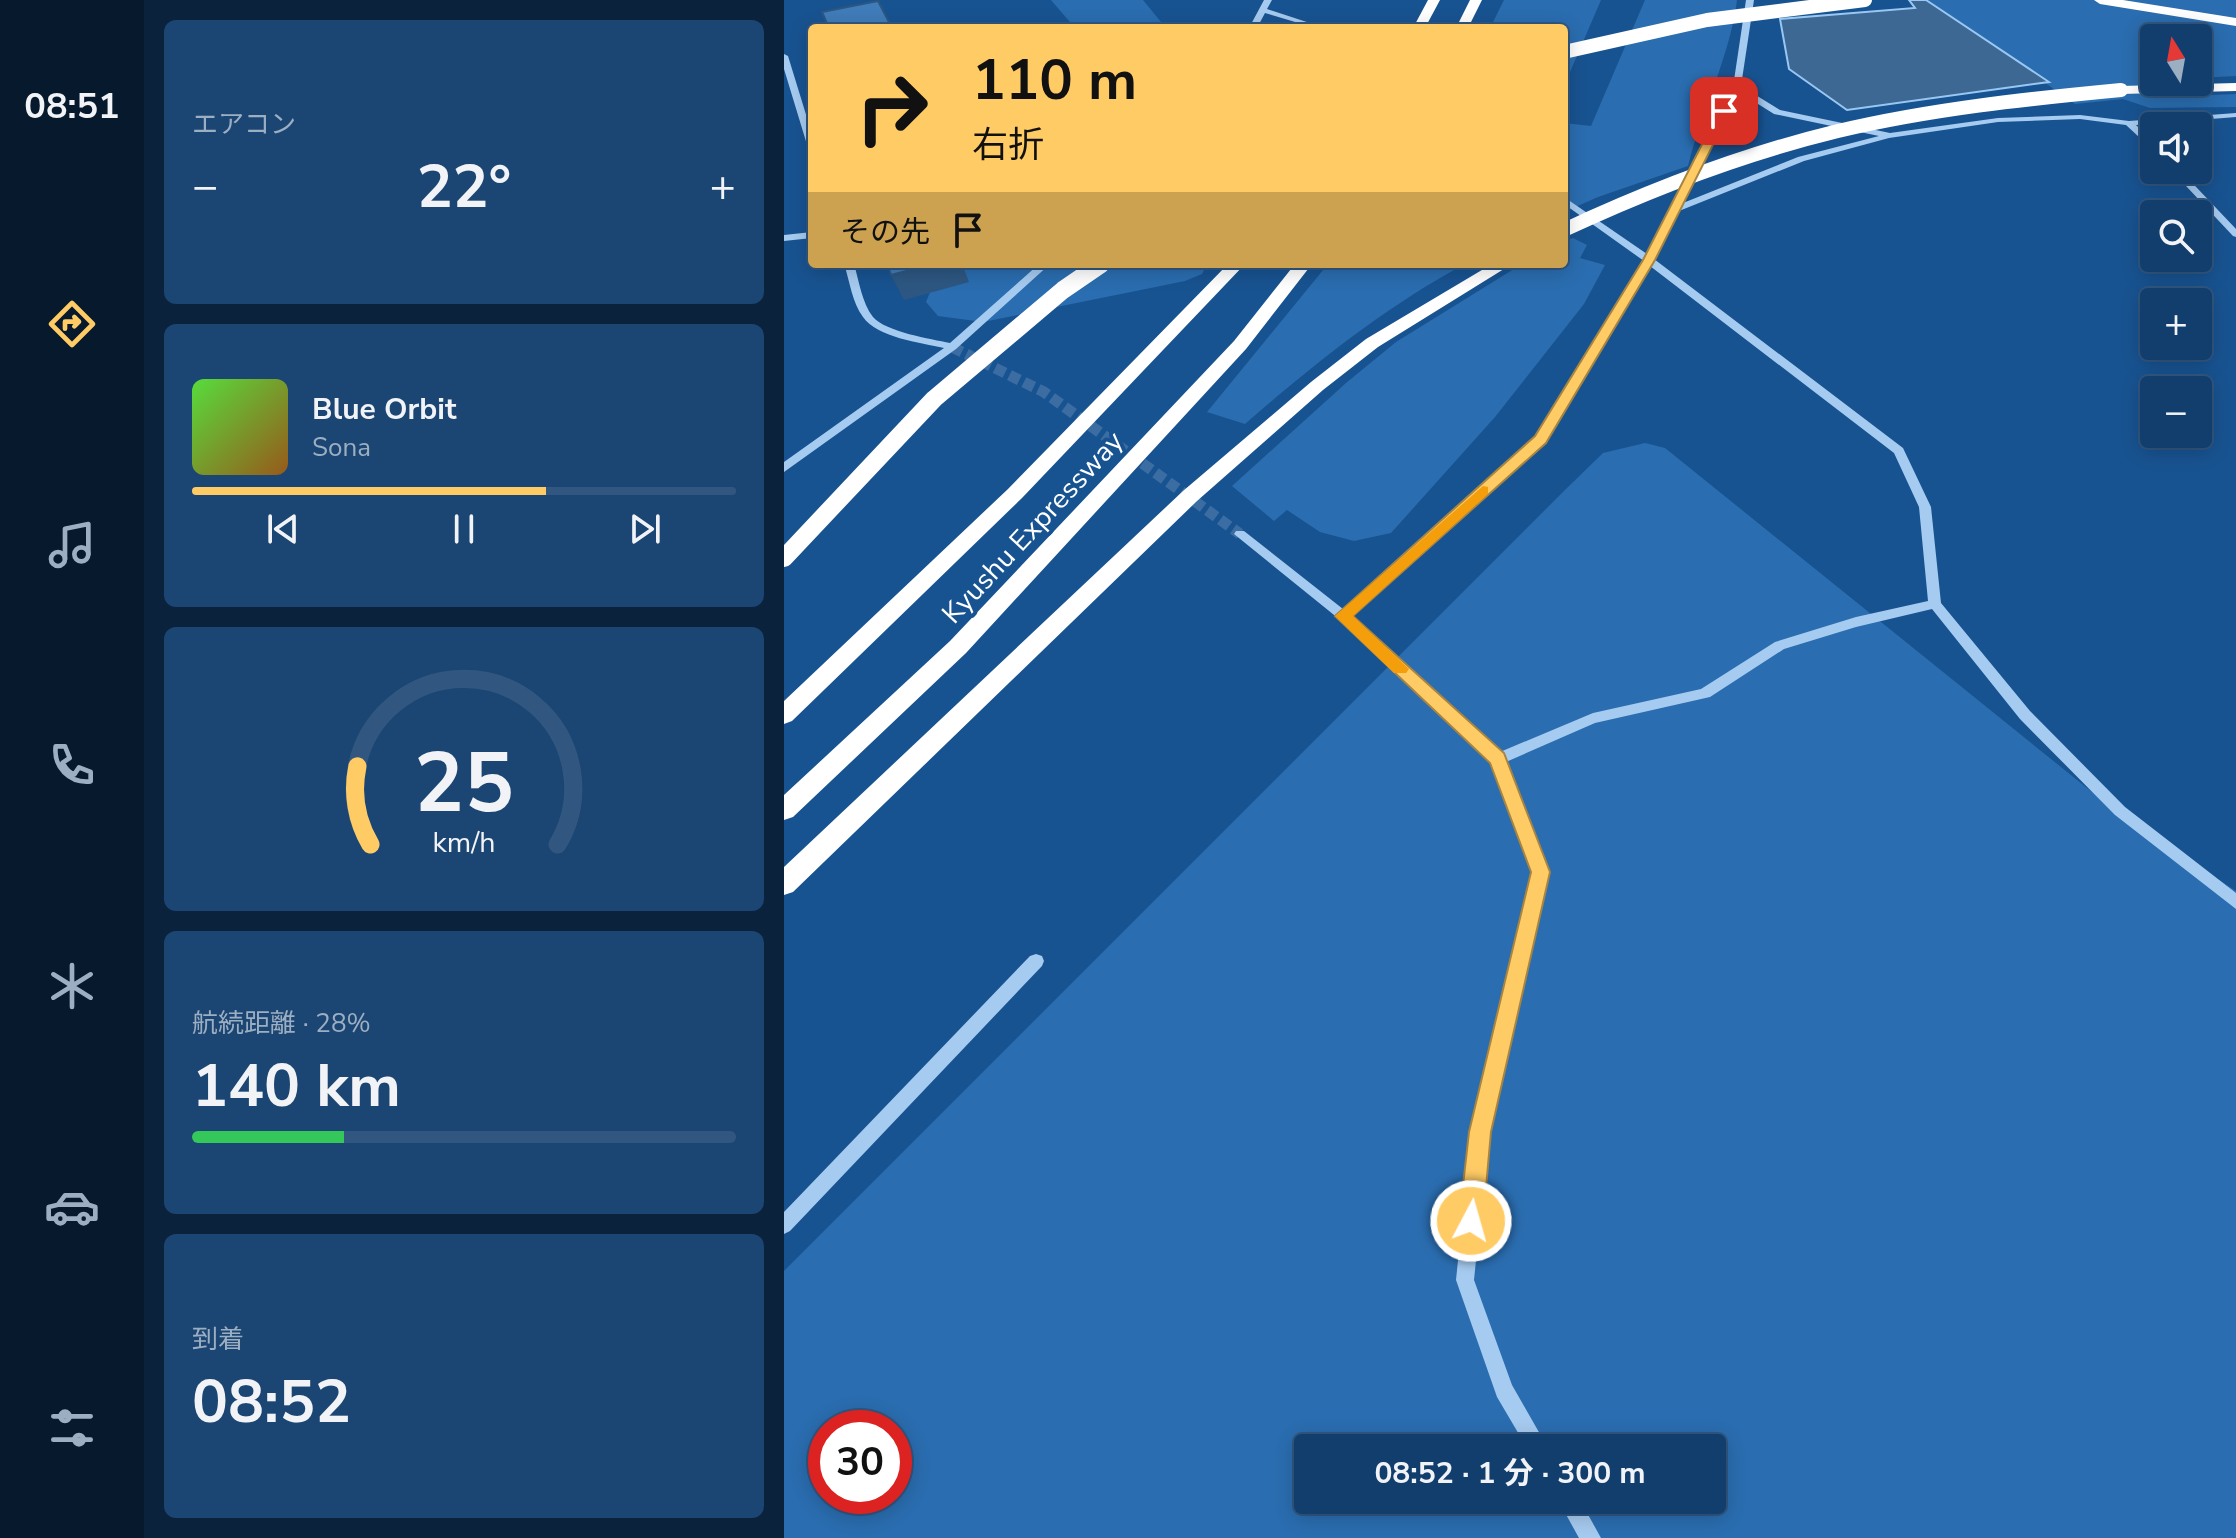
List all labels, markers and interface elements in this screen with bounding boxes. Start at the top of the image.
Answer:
north arrow [2140,24,2212,96]
map controls [2140,24,2212,448]
text: 110 m [972,42,1137,119]
icon: right [840,56,944,160]
pin [1690,77,1758,145]
text: 08:51 [24,82,120,131]
icon: arrive [1702,89,1746,133]
text: エアコン [192,107,296,142]
button: sound [2140,112,2212,184]
text: 右折 [972,121,1044,170]
text: 22° [417,146,511,228]
text: − [192,157,218,217]
text: + [710,157,736,217]
button: search [2140,200,2212,272]
icon: arrive [946,208,990,252]
text: その先 [840,212,930,253]
button: + [2140,288,2212,360]
icon: directions [44,296,100,352]
button: − [2140,376,2212,448]
text: Blue Orbit [312,389,456,430]
street label: Kyushu Expressway [934,423,1132,632]
text: Sona [312,430,371,465]
icon: previous [261,507,305,551]
icon: pause [442,507,486,551]
icon: next [623,507,667,551]
icon: music [44,517,100,573]
text: 25 [414,727,514,840]
icon: phone [44,737,100,793]
text: km/h [433,823,495,862]
icon: climate [44,958,100,1014]
text: 航続距離 · 28% [192,1006,371,1041]
text: 140 km [192,1045,401,1127]
icon: car [44,1179,100,1235]
position arrow [1429,1179,1513,1263]
text: 到着 [192,1322,244,1357]
text: 08:52 [192,1361,351,1443]
icon: filters [44,1400,100,1456]
speed limit sign: 30 [808,1410,912,1514]
text: 08:52 · 1 分 · 300 m [1374,1453,1646,1494]

